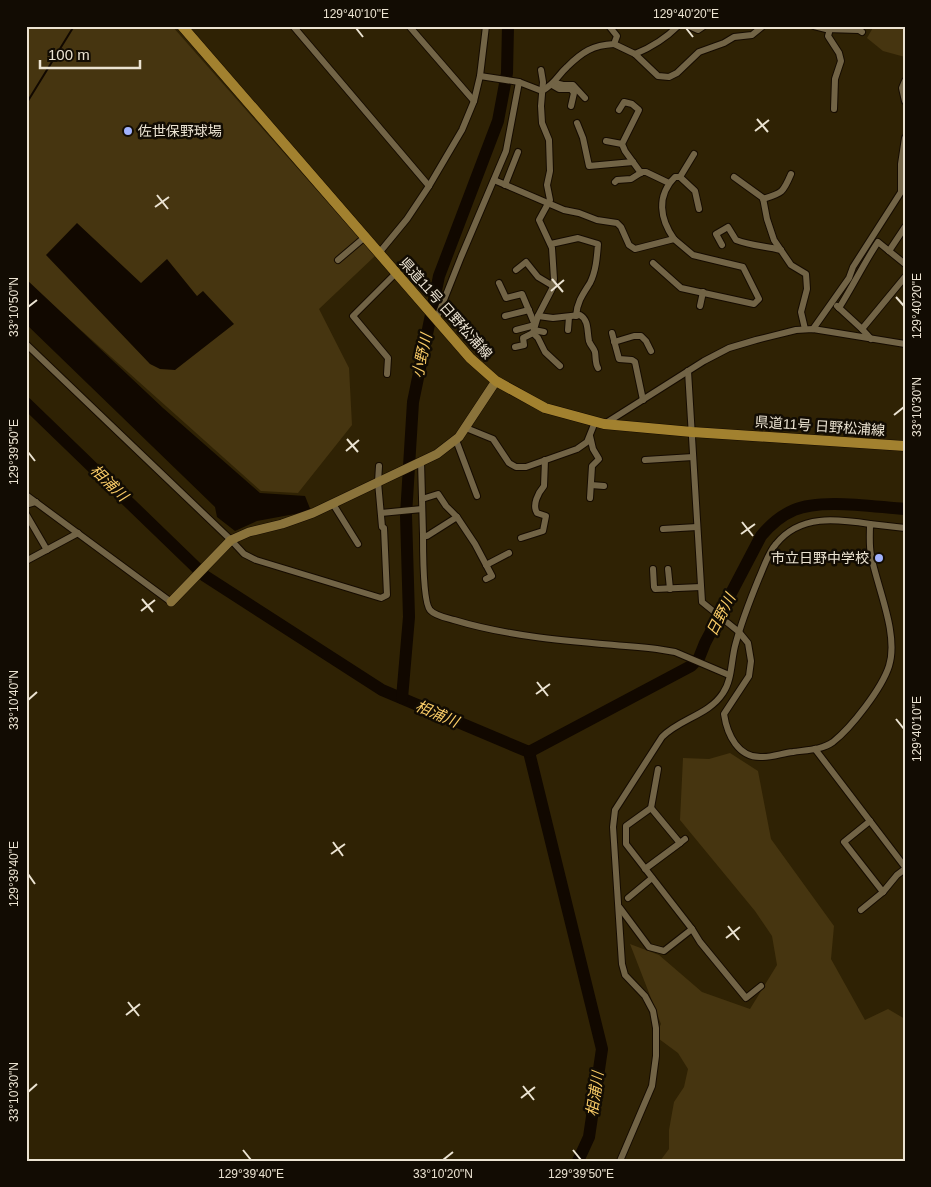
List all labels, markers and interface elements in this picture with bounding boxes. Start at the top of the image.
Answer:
text: 129°40'10"E [323,7,389,21]
text: 129°40'20"E [653,7,719,21]
scale bar [40,38,140,70]
text: 100 m [48,46,90,63]
place label: 佐世保野球場 [138,123,222,139]
marker: 佐世保野球場 [122,125,134,137]
street label: 県道11号 日野松浦線 [396,254,496,362]
text: 129°40'20"E [910,273,924,339]
text: 33°10'50"N [7,277,21,337]
water label: 小野川 [409,330,435,380]
text: 33°10'30"N [910,377,924,437]
street label: 県道11号 日野松浦線 [754,413,886,439]
text: 129°39'50"E [7,419,21,485]
water label: 相浦川 [87,461,133,506]
place label: 市立日野中学校 [771,550,869,566]
marker: 市立日野中学校 [873,552,885,564]
water label: 日野川 [703,589,739,639]
text: 33°10'40"N [7,670,21,730]
text: 129°40'10"E [910,696,924,762]
water label: 相浦川 [413,697,463,731]
text: 129°39'40"E [7,841,21,907]
text: 33°10'30"N [7,1062,21,1122]
water label: 相浦川 [583,1068,606,1117]
text: 129°39'40"E [218,1167,284,1181]
text: 33°10'20"N [413,1167,473,1181]
text: 129°39'50"E [548,1167,614,1181]

